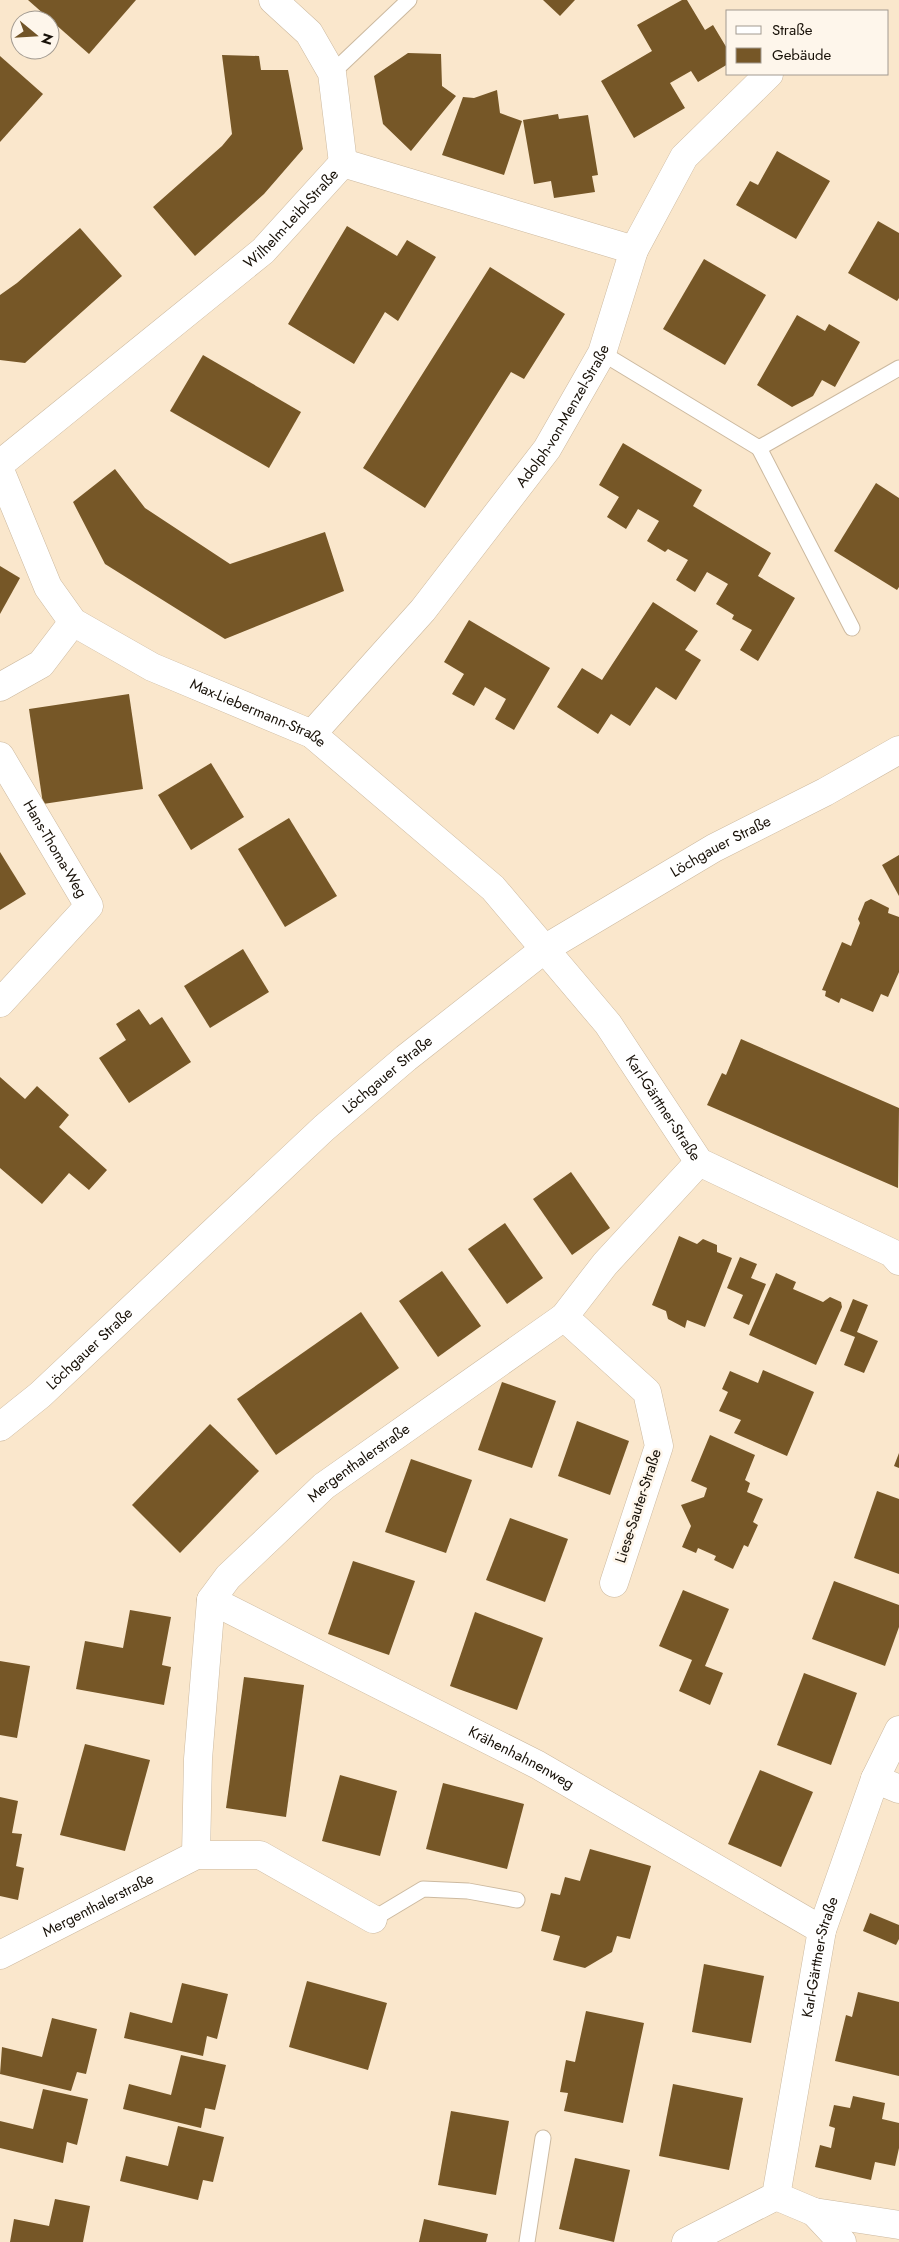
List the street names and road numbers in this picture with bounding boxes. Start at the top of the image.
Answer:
street label: Wilhelm-Leibl-Straße [239,164,344,274]
street label: Adolph-von-Menzel-Straße [510,342,615,492]
street label: Max-Liebermann-Straße [187,673,331,753]
street label: Hans-Thoma-Weg [18,796,93,902]
street label: Löchgauer Straße [666,810,775,883]
street label: Löchgauer Straße [338,1030,437,1119]
street label: Karl-Gärttner-Straße [620,1050,706,1165]
street label: Löchgauer Straße [41,1302,138,1395]
street label: Mergenthalerstraße [302,1418,415,1507]
street label: Liese-Sauter-Straße [609,1446,667,1566]
street label: Krähenhahnenweg [464,1721,578,1795]
street label: Mergenthalerstraße [39,1867,158,1943]
street label: Karl-Gärttner-Straße [796,1894,844,2019]

